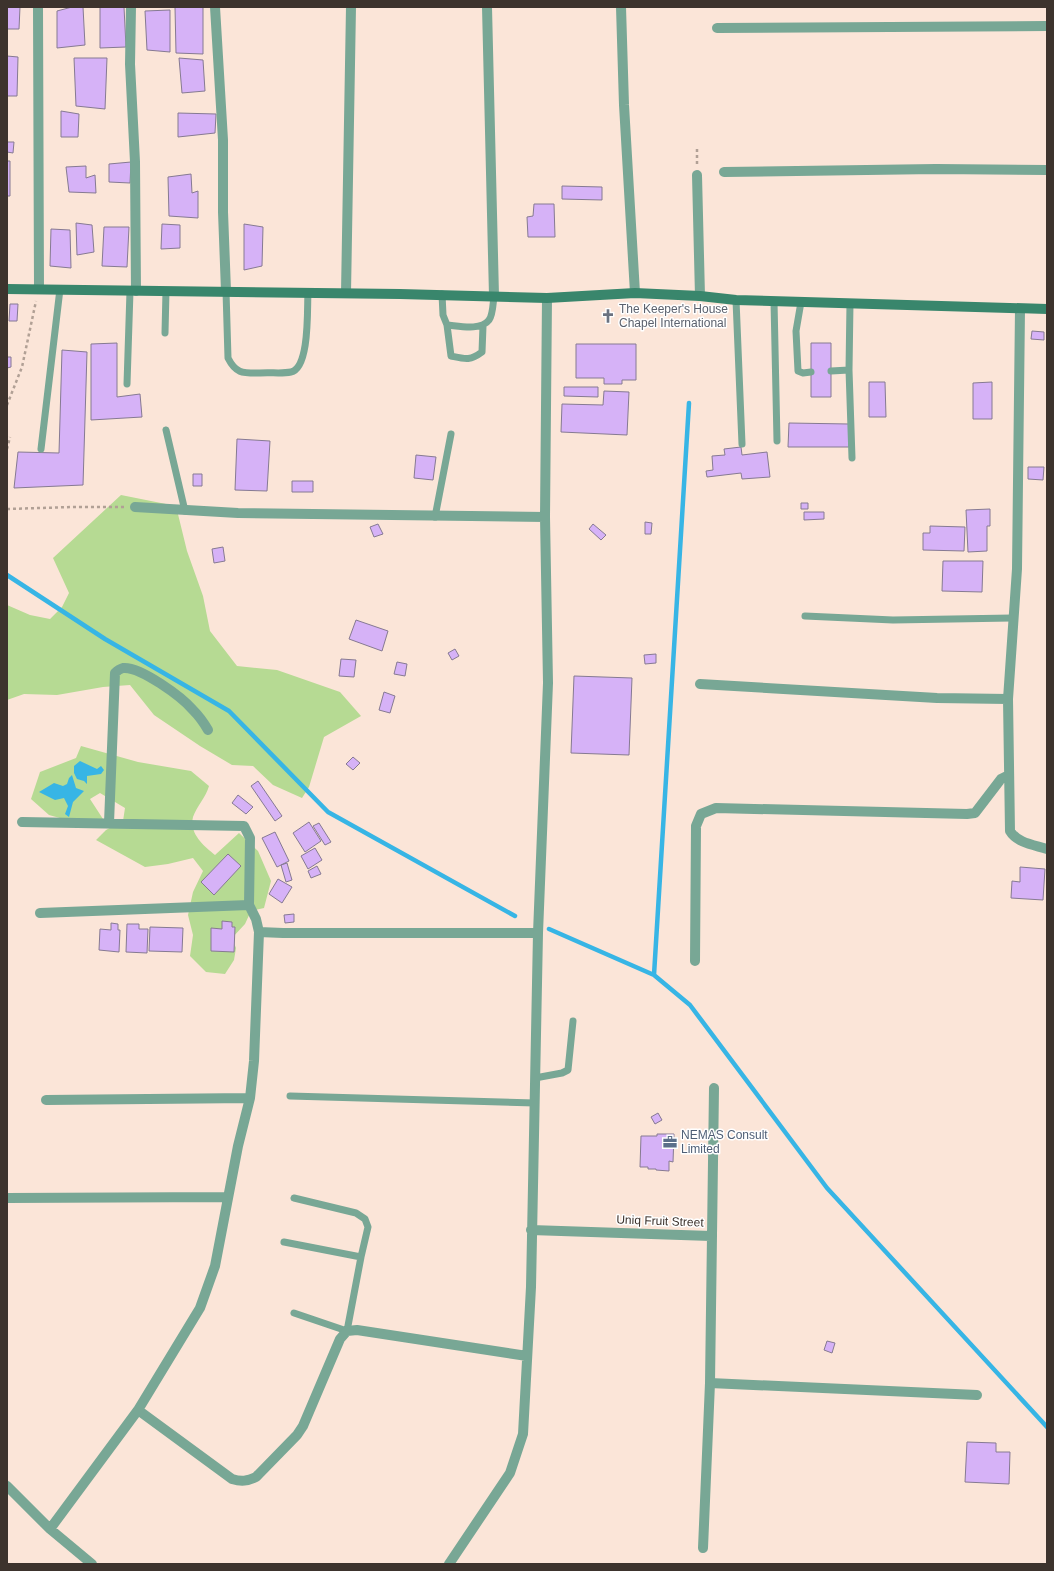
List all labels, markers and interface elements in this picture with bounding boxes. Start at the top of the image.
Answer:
place label: The Keeper's House Chapel International [619,302,728,330]
church icon: The Keeper's House Chapel International [600,308,616,324]
place label: NEMAS Consult Limited [681,1128,768,1156]
office icon: NEMAS Consult Limited [662,1134,678,1150]
street label: Uniq Fruit Street [616,1212,705,1230]

